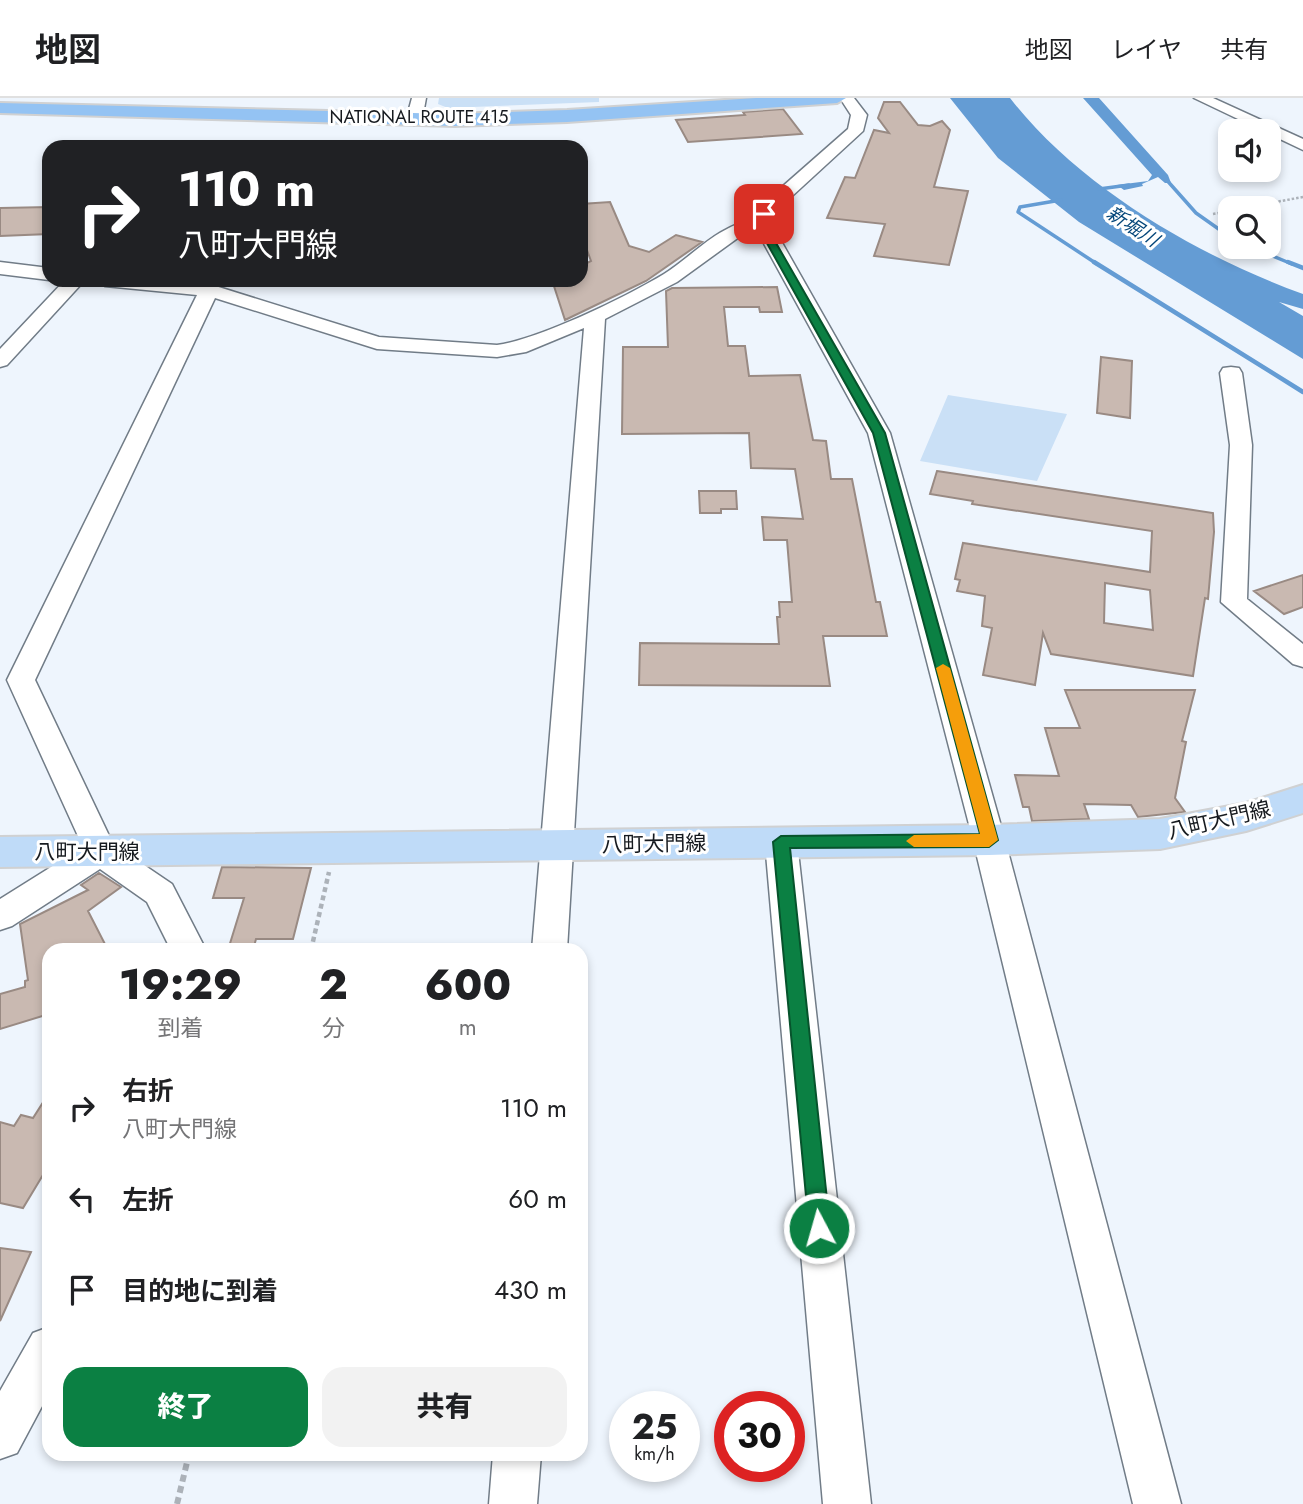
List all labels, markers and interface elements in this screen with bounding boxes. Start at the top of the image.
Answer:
text: 地図 [35,26,101,73]
text: 地図 [1025,32,1073,67]
text: レイヤ [1111,32,1182,67]
text: 共有 [1220,32,1268,67]
street label: NATIONAL ROUTE 415 [330,104,508,130]
map controls [1218,119,1281,259]
button: sound [1218,119,1281,182]
text: 110 m [178,154,315,224]
icon: right [63,168,154,259]
pin [734,184,794,244]
icon: arrive [745,195,783,233]
button: search [1218,196,1281,259]
water label: 新堀川 [1101,200,1166,254]
text: 八町大門線 [178,222,338,268]
street label: 八町大門線 [1164,794,1274,846]
street label: 八町大門線 [601,828,707,860]
street label: 八町大門線 [35,837,140,867]
text: 19:29 [119,954,242,1015]
text: 2 [319,954,348,1015]
text: 600 [425,955,511,1016]
text: m [459,1010,477,1044]
text: 到着 [158,1011,204,1045]
text: 分 [322,1011,345,1045]
text: 右折 [122,1072,174,1110]
icon: right [63,1089,101,1127]
text: 110 m [500,1089,567,1127]
text: 八町大門線 [122,1112,237,1146]
icon: left [63,1180,101,1218]
text: 60 m [508,1180,567,1218]
text: 左折 [122,1181,174,1219]
position arrow [782,1191,856,1265]
icon: arrive [63,1271,101,1309]
text: 430 m [494,1271,567,1309]
text: 目的地に到着 [122,1272,278,1310]
button: 終了 [63,1367,308,1447]
button: 共有 [322,1367,567,1447]
speed limit sign: 30 [714,1391,805,1482]
text: 25 [632,1402,677,1452]
text: km/h [634,1441,675,1467]

